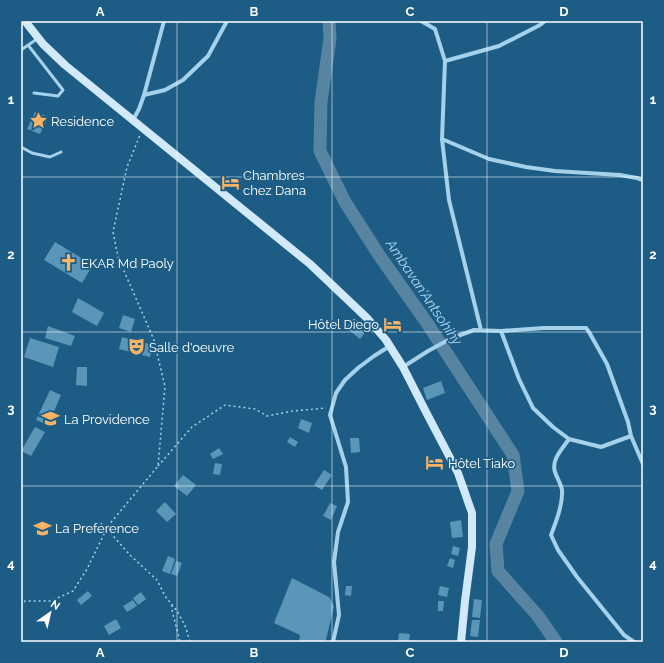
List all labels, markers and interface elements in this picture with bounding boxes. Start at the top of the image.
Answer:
text: A [96,4,105,19]
text: B [250,4,259,19]
text: C [406,4,415,19]
text: D [559,4,569,19]
text: 1 [8,92,15,107]
text: 1 [650,92,657,107]
place icon: Residence [28,111,48,131]
place label: Residence [51,114,114,129]
place label: Chambres chez Dana [243,168,306,198]
hotel icon: Chambres chez Dana [220,172,240,192]
water label: Ambavan'Antsohihy [382,235,466,349]
text: 2 [7,247,15,262]
text: 2 [649,247,657,262]
church icon: EKAR Md Paoly [58,253,78,273]
place label: EKAR Md Paoly [81,256,174,271]
hotel icon: Hôtel Diego [382,314,402,334]
place label: Hôtel Diego [308,317,379,332]
theatre icon: Salle d'oeuvre [126,337,146,357]
place label: Salle d'oeuvre [149,340,235,355]
text: 3 [7,401,15,416]
text: 3 [649,401,657,416]
school or university icon: La Providence [41,409,61,429]
place label: La Providence [64,412,150,427]
hotel icon: Hôtel Tiako [425,453,445,473]
place label: Hôtel Tiako [448,456,515,471]
school or university icon: La Preférence [32,518,52,538]
place label: La Preférence [55,521,139,536]
text: 4 [7,556,15,571]
text: 4 [649,556,657,571]
north arrow [30,593,70,633]
text: N [48,597,62,613]
text: A [96,645,105,660]
text: B [250,645,259,660]
text: C [406,645,415,660]
text: D [559,645,569,660]

